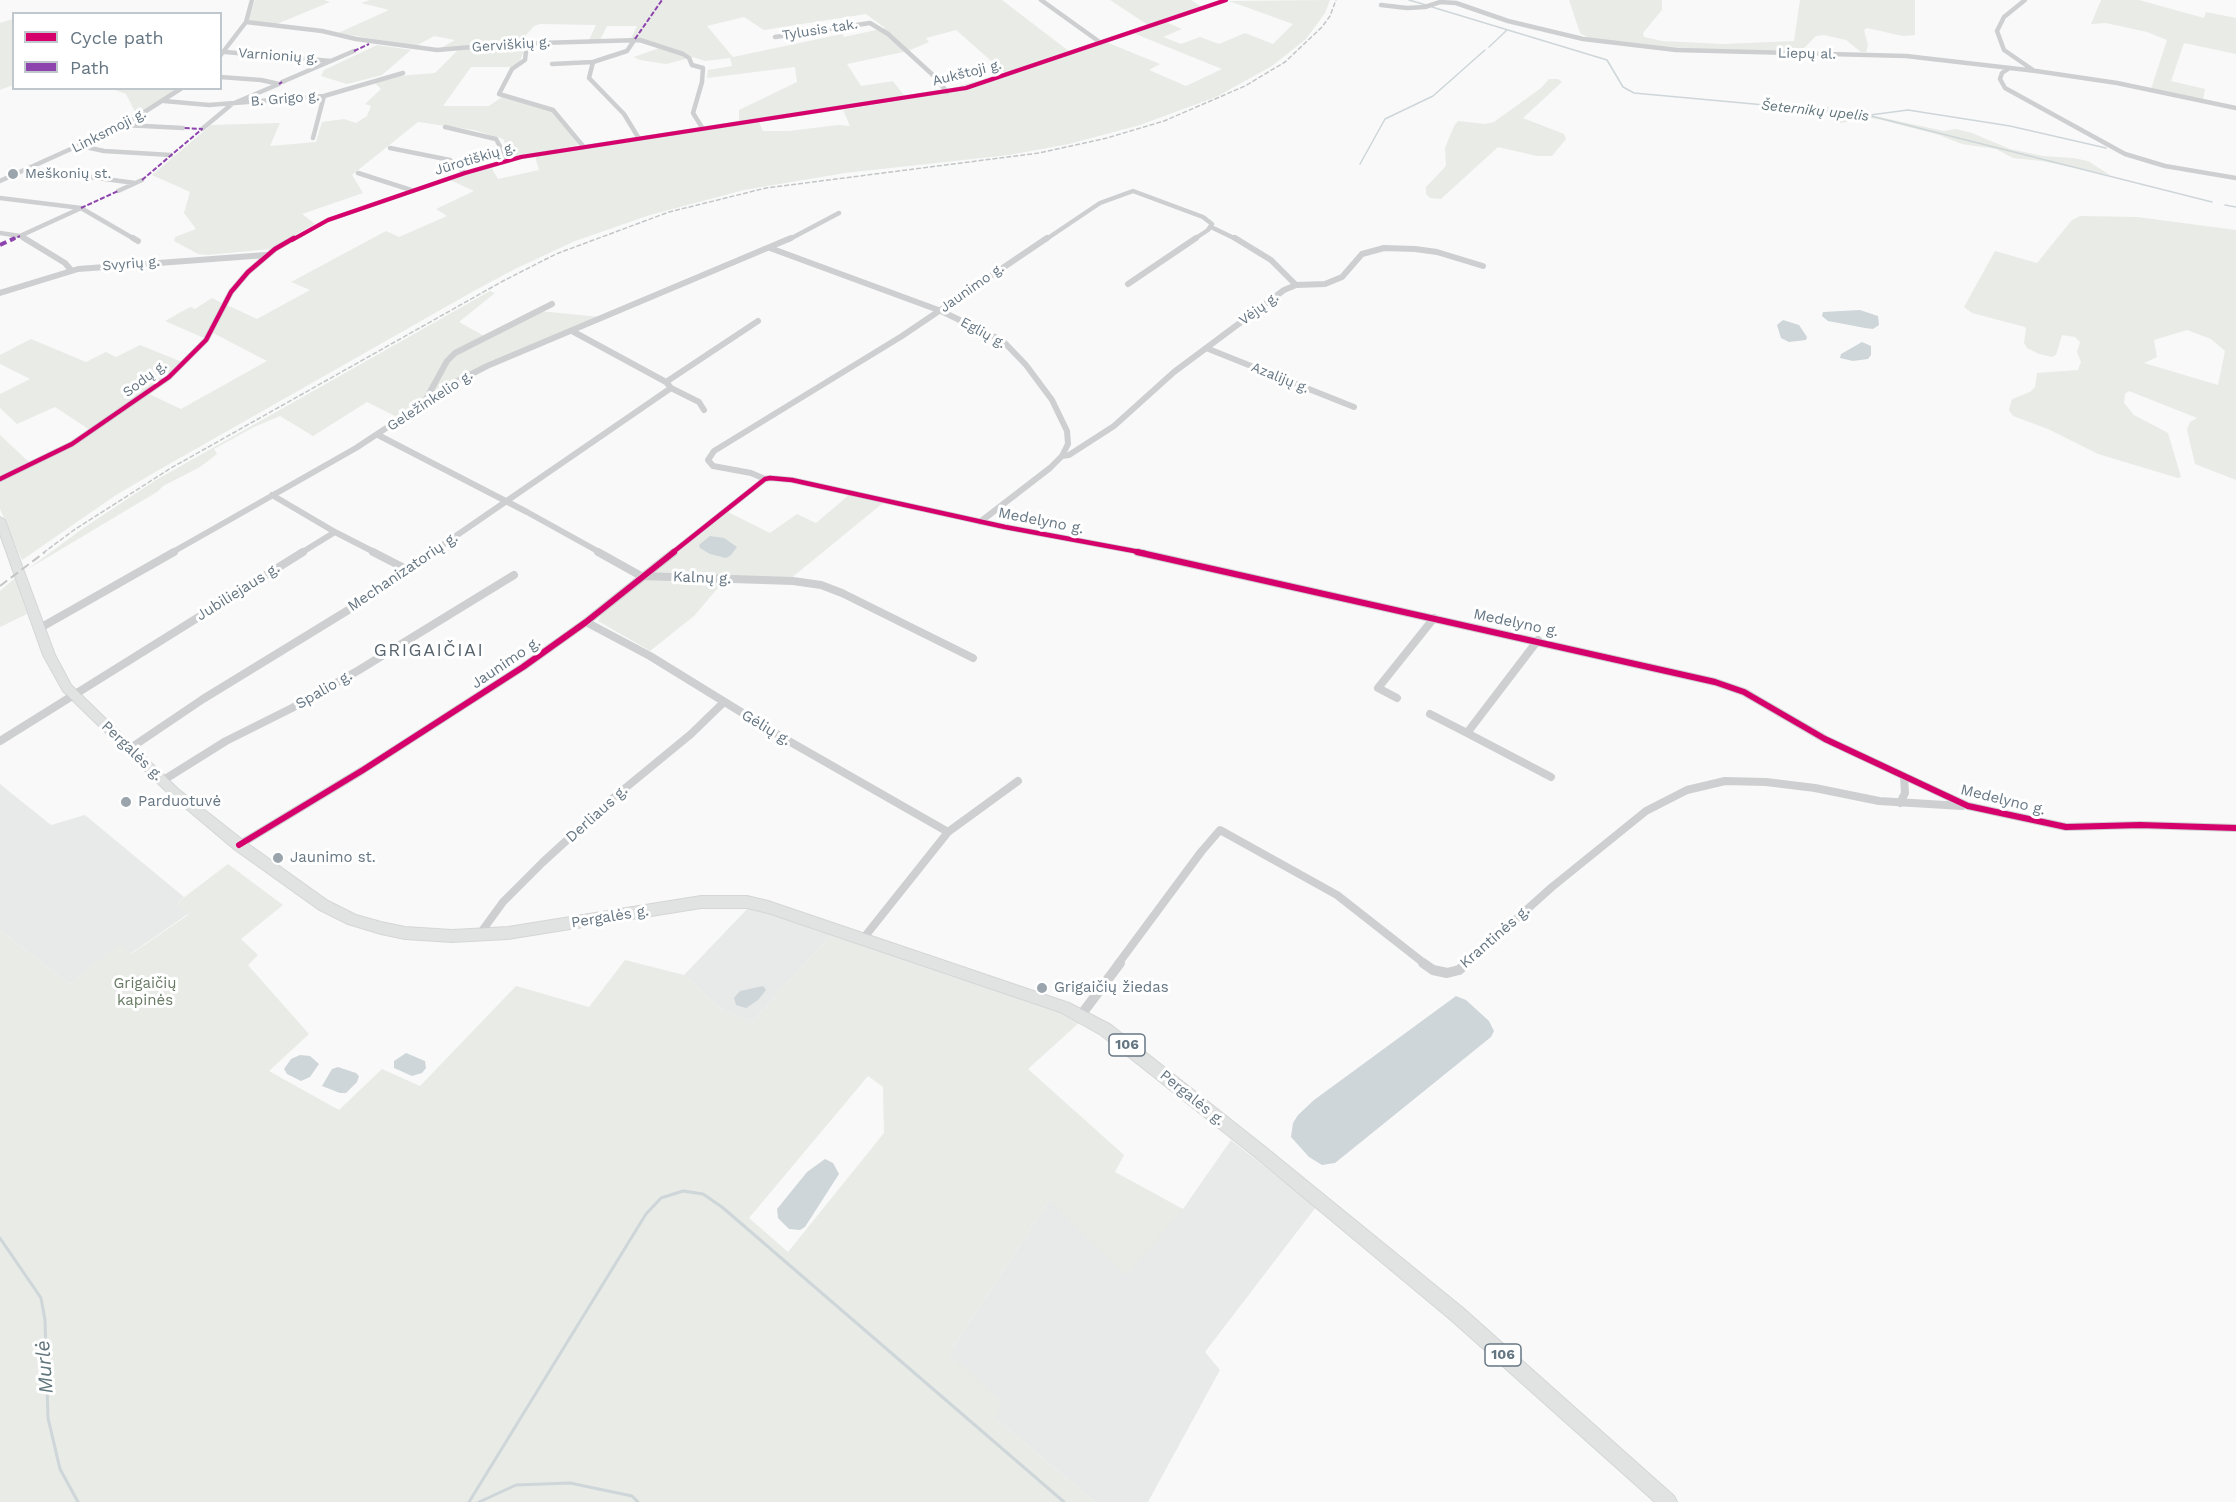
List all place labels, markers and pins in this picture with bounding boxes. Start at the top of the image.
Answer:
place label: Meškonių st. [25,166,111,182]
marker: Meškonių st. [6,167,20,181]
place label: Parduotuvė [138,793,221,811]
marker: Parduotuvė [119,795,133,809]
place label: Jaunimo st. [290,849,376,867]
marker: Jaunimo st. [271,851,285,865]
place label: Grigaičių žiedas [1054,979,1169,997]
marker: Grigaičių žiedas [1035,981,1049,995]

